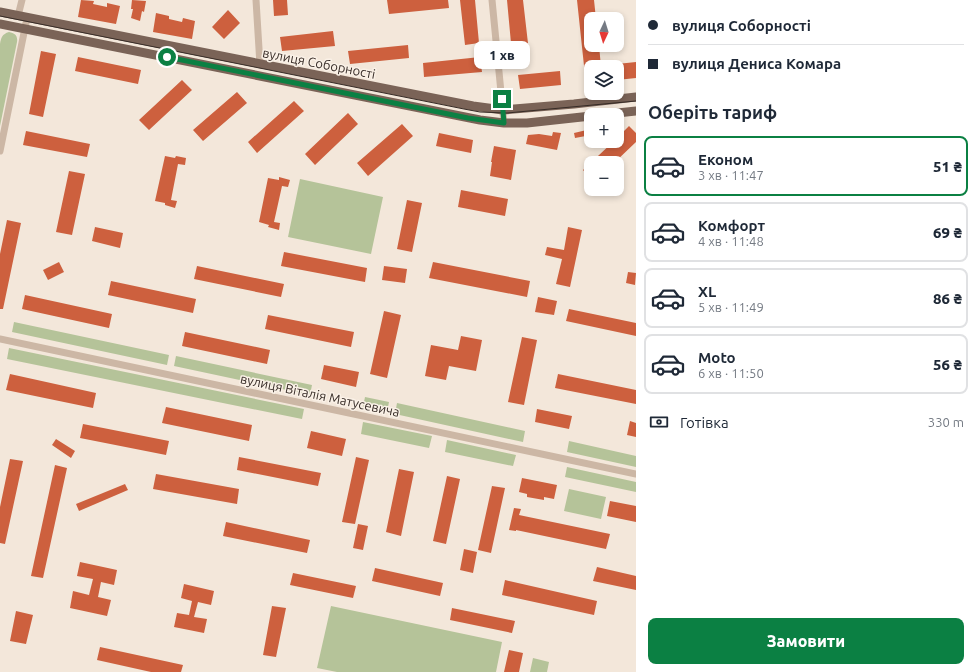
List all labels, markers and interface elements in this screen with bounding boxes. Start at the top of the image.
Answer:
north arrow [584,12,624,52]
map controls [584,12,624,196]
text: вулиця Соборності [672,17,811,34]
callout: 1 хв [474,41,530,69]
street label: вулиця Соборності [261,45,377,81]
route start [158,48,176,66]
text: 1 хв [489,48,515,62]
text: вулиця Дениса Комара [672,55,841,72]
button: layers [584,60,624,100]
route end [493,90,511,108]
text: Оберіть тариф [648,102,777,122]
button: + [584,108,624,148]
icon: car [650,148,686,184]
text: Економ [698,151,753,168]
button: − [584,156,624,196]
text: 51 ₴ [933,158,962,175]
text: 3 хв · 11:47 [698,168,764,182]
icon: car [650,214,686,250]
text: Комфорт [698,217,765,234]
text: 69 ₴ [933,224,962,241]
text: 4 хв · 11:48 [698,234,764,248]
icon: car [650,280,686,316]
text: XL [698,283,716,300]
text: 86 ₴ [933,290,962,307]
text: 5 хв · 11:49 [698,300,764,314]
icon: car [650,346,686,382]
text: Moto [698,349,736,366]
text: 56 ₴ [933,356,962,373]
text: 6 хв · 11:50 [698,366,764,380]
street label: вулиця Віталія Матусевича [239,371,401,419]
icon: cash [648,411,670,433]
text: Готівка [680,414,729,431]
text: 330 m [928,415,964,429]
button: Замовити [648,618,964,664]

